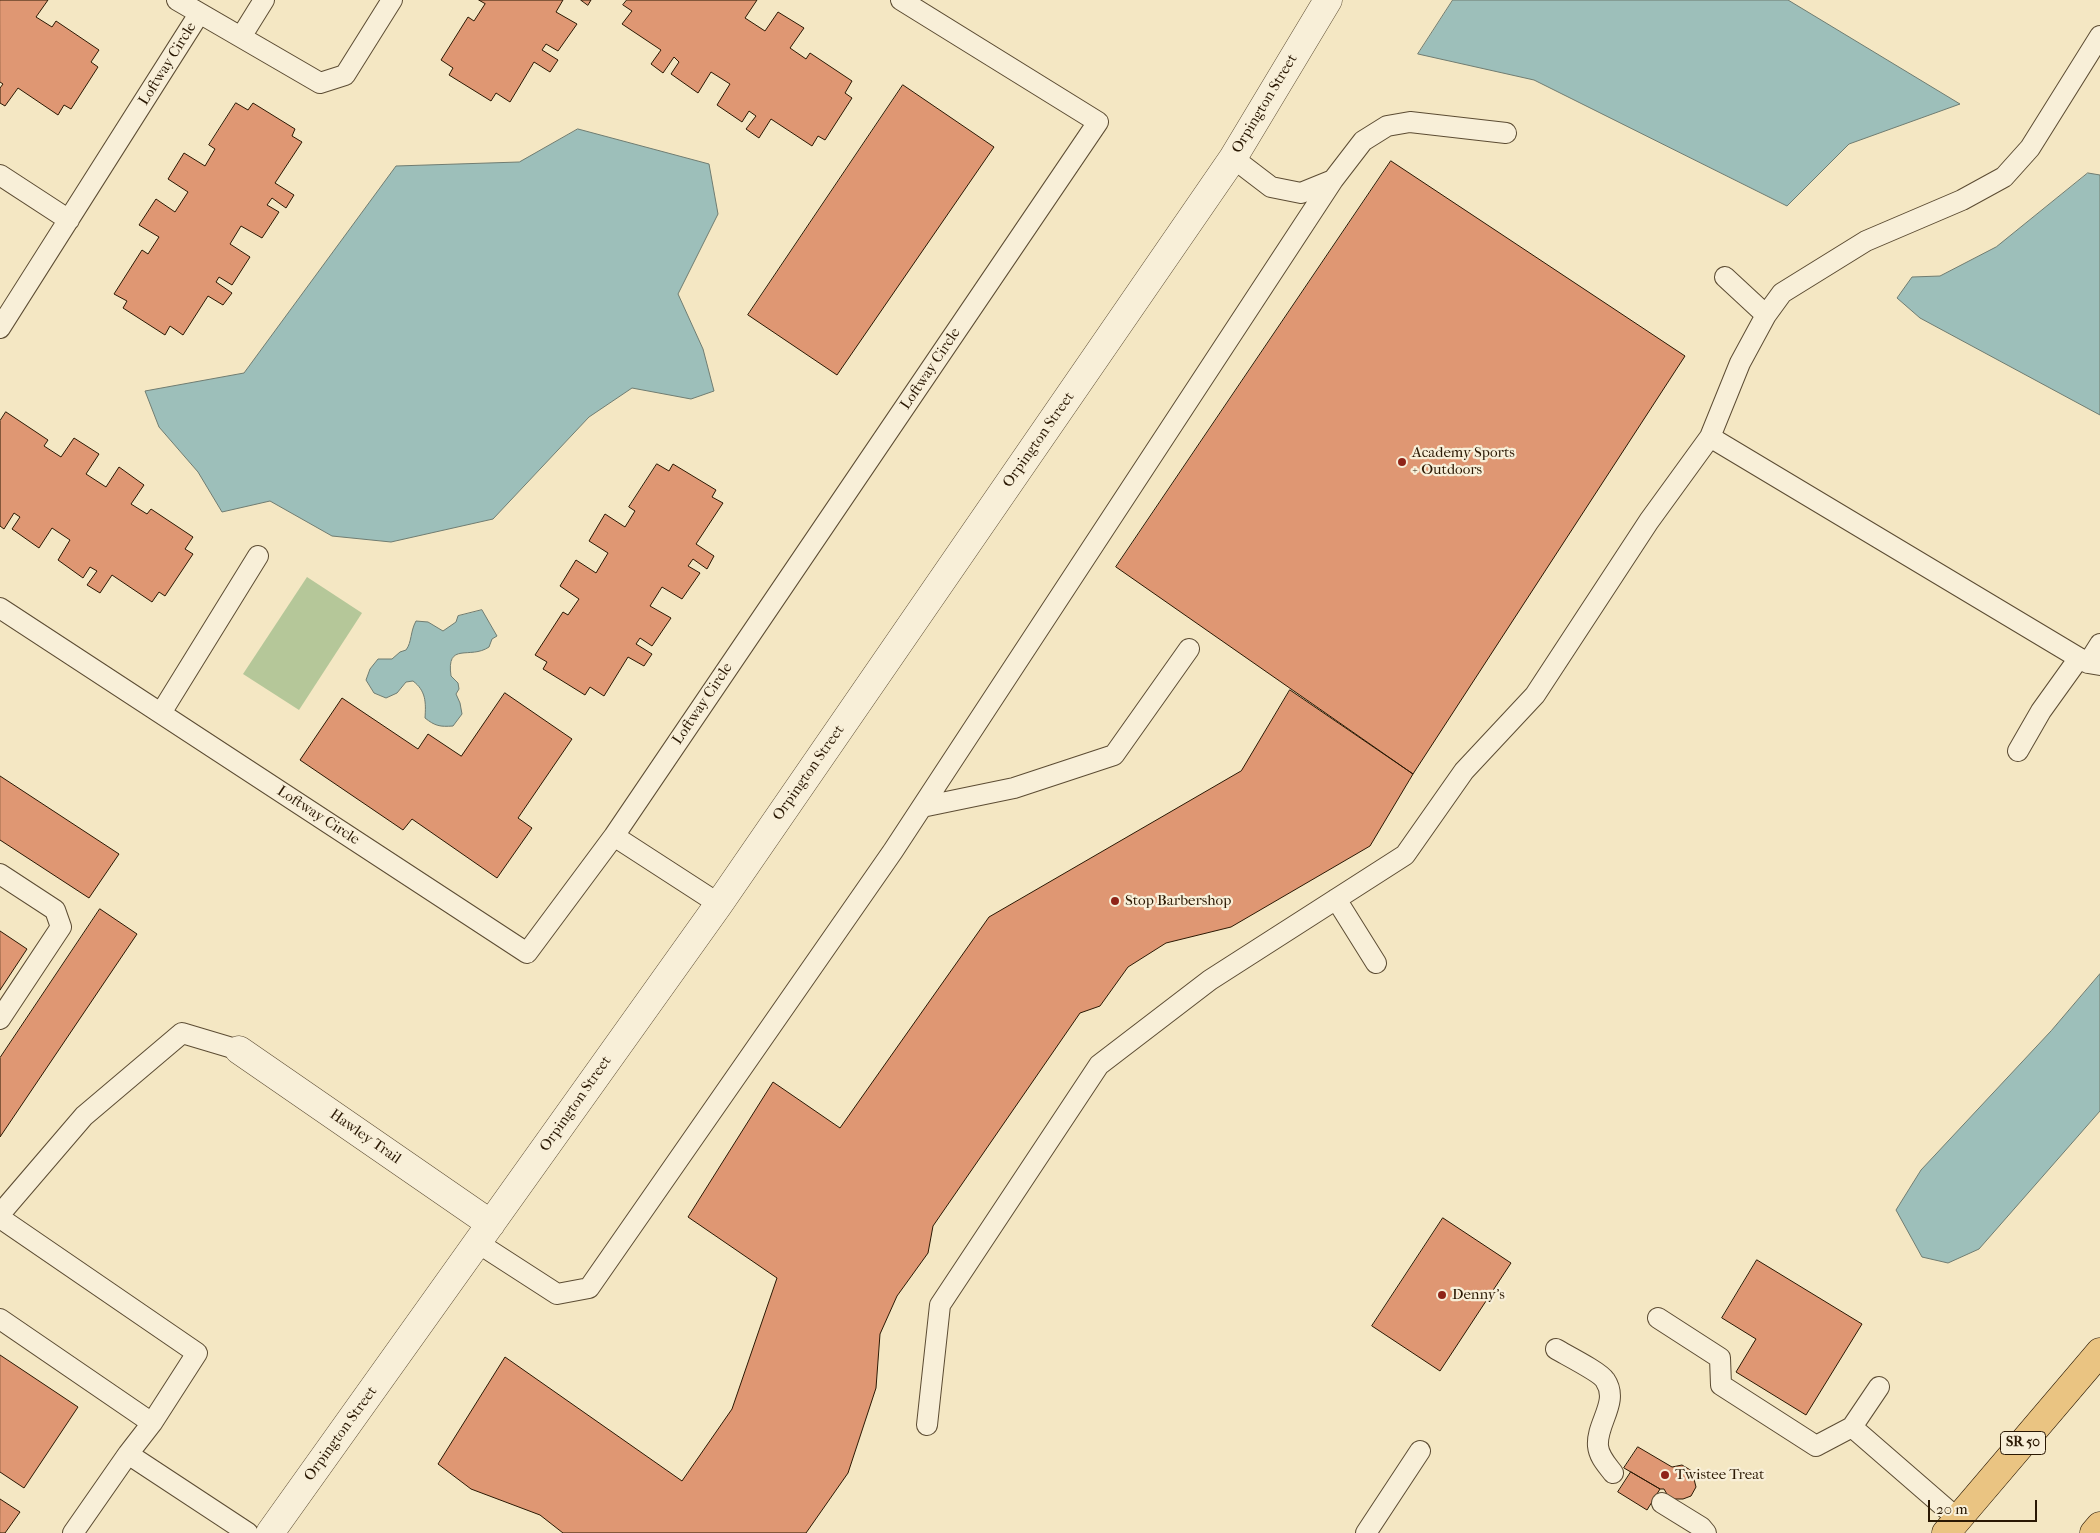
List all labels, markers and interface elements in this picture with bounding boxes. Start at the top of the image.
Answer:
street label: Loftway Circle [135,19,201,109]
street label: Orpington Street [1228,51,1302,157]
street label: Loftway Circle [897,325,965,413]
street label: Orpington Street [999,389,1079,491]
place label: Academy Sports + Outdoors [1412,444,1515,479]
marker: Academy Sports + Outdoors [1396,456,1408,468]
street label: Loftway Circle [669,660,737,748]
street label: Orpington Street [769,722,849,824]
street label: Loftway Circle [273,783,363,849]
place label: Stop Barbershop [1125,892,1231,910]
marker: Stop Barbershop [1109,895,1121,907]
street label: Orpington Street [536,1053,616,1155]
street label: Hawley Trail [326,1106,404,1168]
place label: Denny's [1452,1286,1505,1304]
marker: Denny's [1436,1289,1448,1301]
street label: Orpington Street [301,1383,381,1485]
road number: SR 50 [2000,1432,2046,1455]
place label: Twistee Treat [1675,1466,1764,1484]
marker: Twistee Treat [1659,1469,1671,1481]
scale bar [1930,1490,2039,1522]
text: 20 m [1936,1500,1968,1518]

